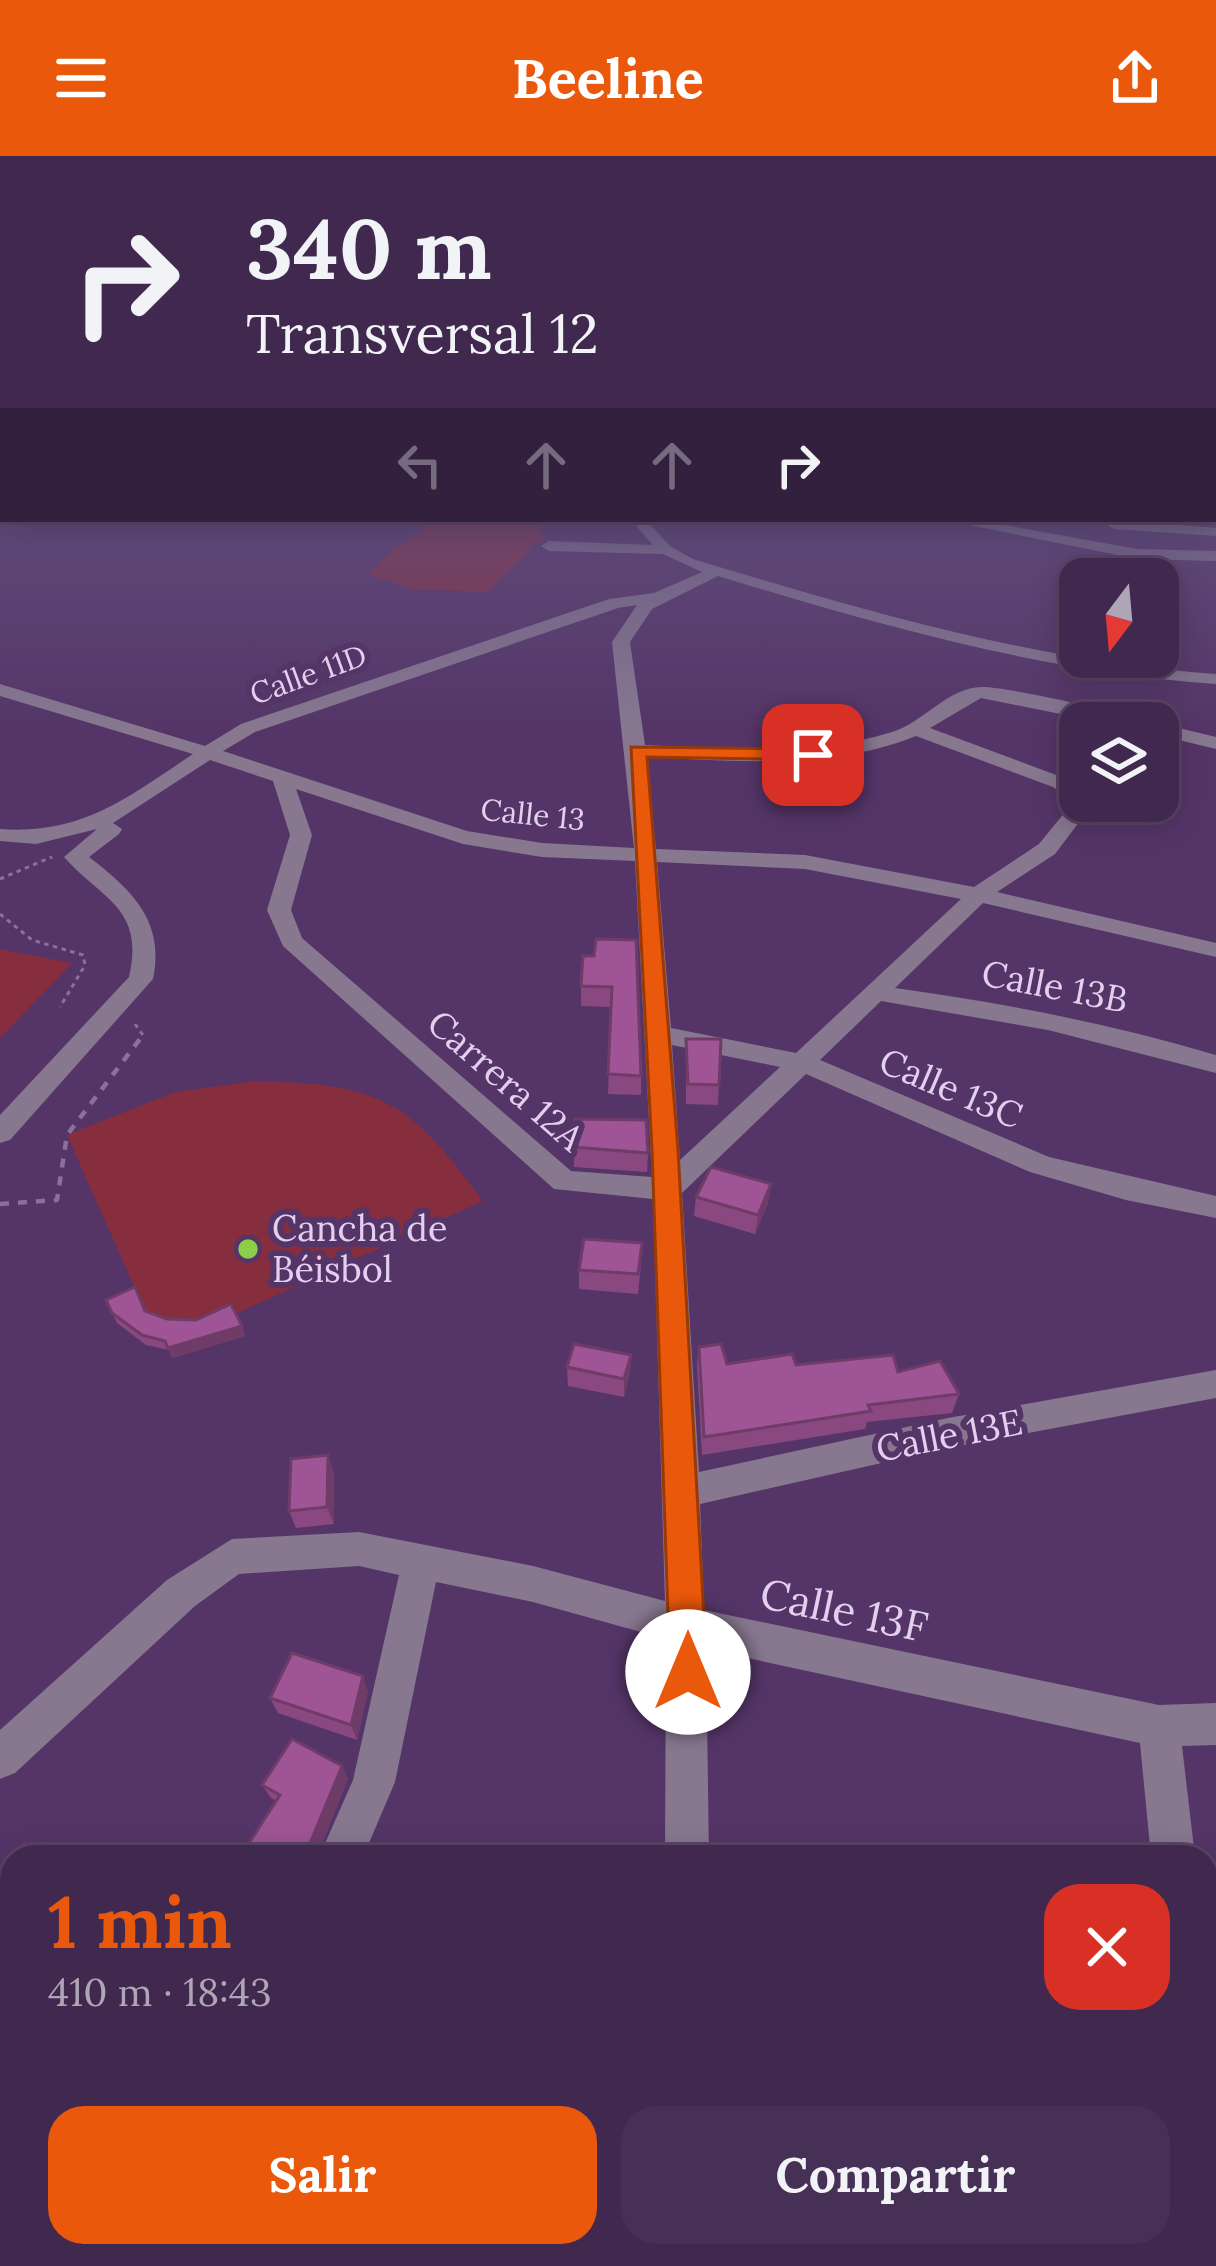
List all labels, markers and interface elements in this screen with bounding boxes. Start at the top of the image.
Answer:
text: Beeline [512,44,704,113]
icon: menu [48,45,114,111]
icon: share [1102,45,1168,111]
text: 340 m [246,194,492,302]
icon: right [48,204,204,360]
text: Transversal 12 [246,299,598,368]
icon: left [387,432,453,498]
icon: ahead [513,432,579,498]
icon: ahead [639,432,705,498]
icon: right [765,432,831,498]
north arrow [1059,558,1179,678]
map controls [1059,558,1179,822]
street label: Calle 11D [245,635,371,713]
button: layers [1059,702,1179,822]
pin [762,704,864,806]
icon: arrive [780,722,846,788]
street label: Calle 13 [479,790,587,838]
street label: Calle 13B [978,949,1132,1023]
street label: Carrera 12A [418,999,594,1161]
street label: Calle 13C [873,1037,1029,1139]
place label: Cancha de Béisbol [272,1205,447,1292]
marker: Cancha de Béisbol [235,1236,261,1262]
street label: Calle 13E [872,1398,1026,1472]
street label: Calle 13F [756,1566,932,1654]
position arrow [625,1609,751,1735]
text: 1 min [48,1876,232,1968]
button: close [1044,1884,1170,2010]
text: 410 m · 18:43 [48,1967,272,2017]
button: Salir [48,2106,597,2244]
button: Compartir [621,2106,1170,2244]

